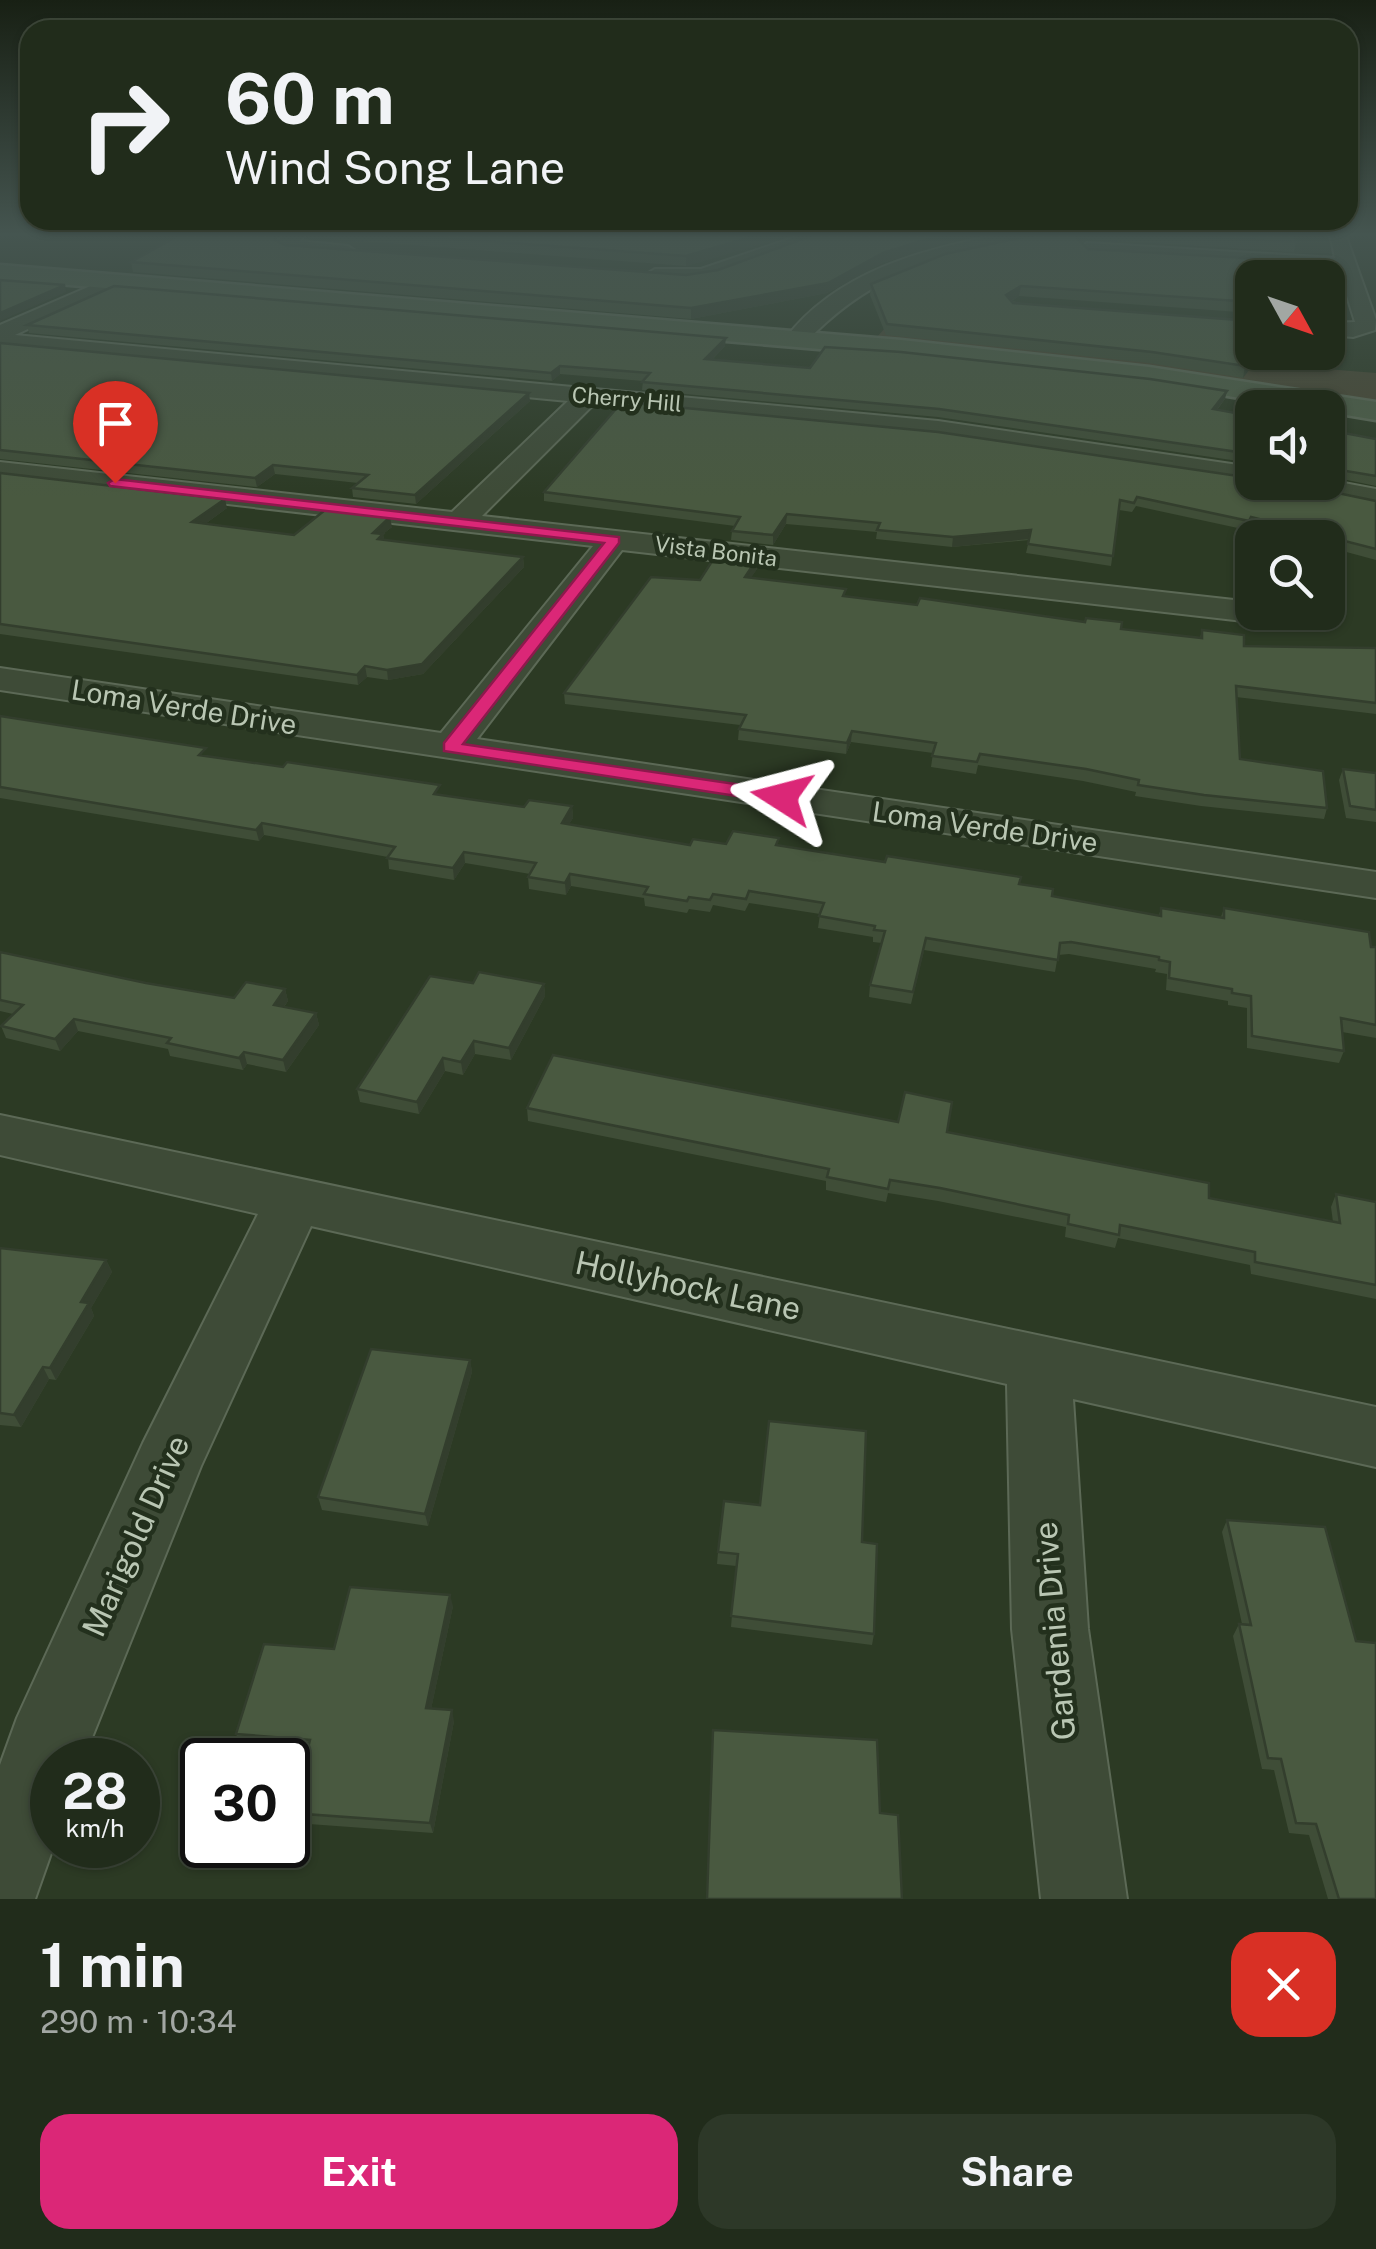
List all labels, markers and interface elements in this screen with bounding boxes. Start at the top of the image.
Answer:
text: 60 m [225,57,395,140]
icon: right [60,60,190,190]
text: Wind Song Lane [225,141,565,194]
north arrow [1235,260,1345,370]
map controls [1235,260,1345,630]
pin [73,381,158,484]
street label: Cherry Hill [571,381,683,417]
button: sound [1235,390,1345,500]
icon: arrive [88,396,143,451]
button: search [1235,520,1345,630]
street label: Vista Bonita [653,531,779,571]
street label: Loma Verde Drive [69,672,299,741]
position arrow [730,745,834,849]
street label: Loma Verde Drive [870,794,1100,859]
street label: Hollyhock Lane [572,1244,804,1327]
street label: Marigold Drive [75,1430,196,1642]
street label: Gardenia Drive [1027,1520,1082,1742]
speed limit sign: 30 [180,1738,310,1868]
text: 28 [62,1761,128,1820]
text: km/h [66,1813,124,1843]
text: 1 min [40,1930,185,2001]
button: close [1231,1932,1336,2037]
text: 290 m · 10:34 [40,2003,237,2040]
button: Exit [40,2114,678,2229]
button: Share [698,2114,1336,2229]

